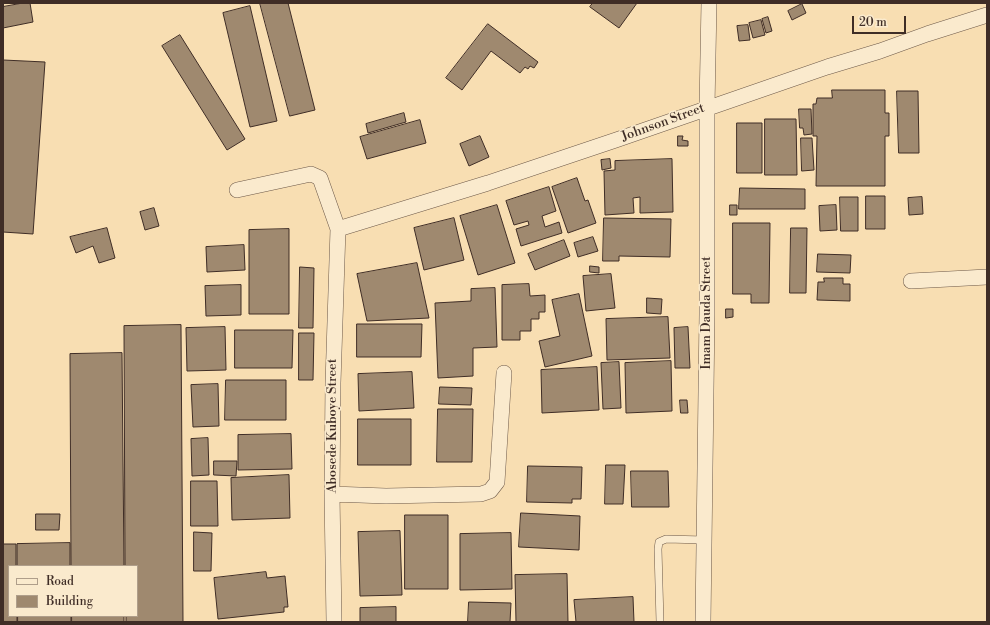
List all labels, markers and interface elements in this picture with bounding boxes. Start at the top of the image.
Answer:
scale bar [854,8,908,34]
text: 20 m [859,15,887,30]
street label: Johnson Street [619,101,707,145]
street label: Imam Dauda Street [699,257,715,369]
street label: Abosede Kuboye Street [325,359,341,493]
legend [8,565,138,617]
text: Road [46,574,74,589]
text: Building [46,594,93,609]

